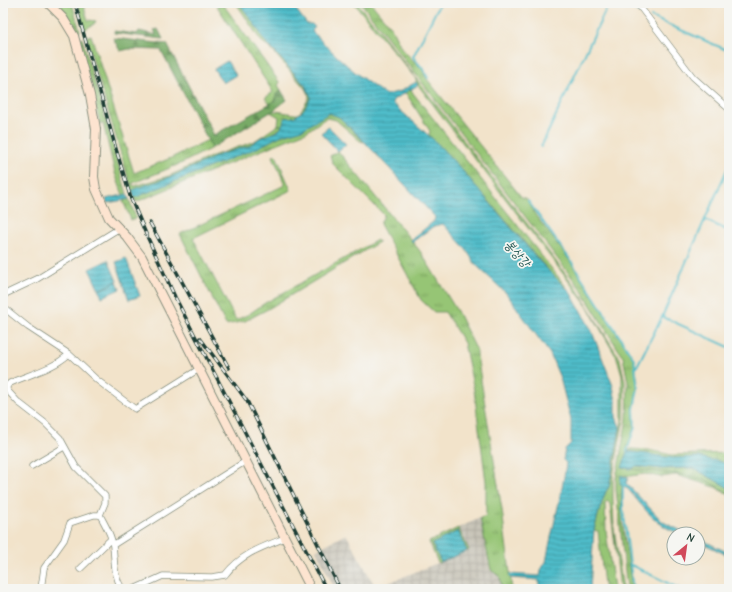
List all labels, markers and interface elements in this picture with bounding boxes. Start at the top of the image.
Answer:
water label: 봉상강 [502,237,535,271]
north arrow [666,526,706,566]
text: N [684,530,697,545]

